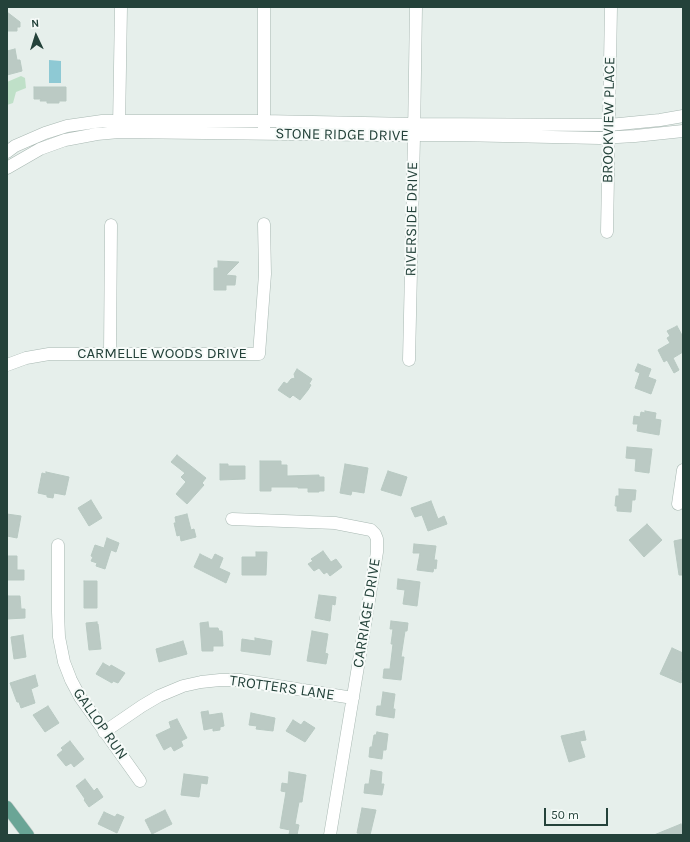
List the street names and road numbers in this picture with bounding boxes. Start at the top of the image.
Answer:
street label: BROOKVIEW PLACE [599,57,619,183]
street label: STONE RIDGE DRIVE [275,125,409,145]
street label: RIVERSIDE DRIVE [402,161,422,277]
street label: CARMELLE WOODS DRIVE [77,345,247,363]
street label: CARRIAGE DRIVE [349,557,385,669]
street label: TROTTERS LANE [228,672,336,704]
street label: GALLOP RUN [69,685,131,763]

